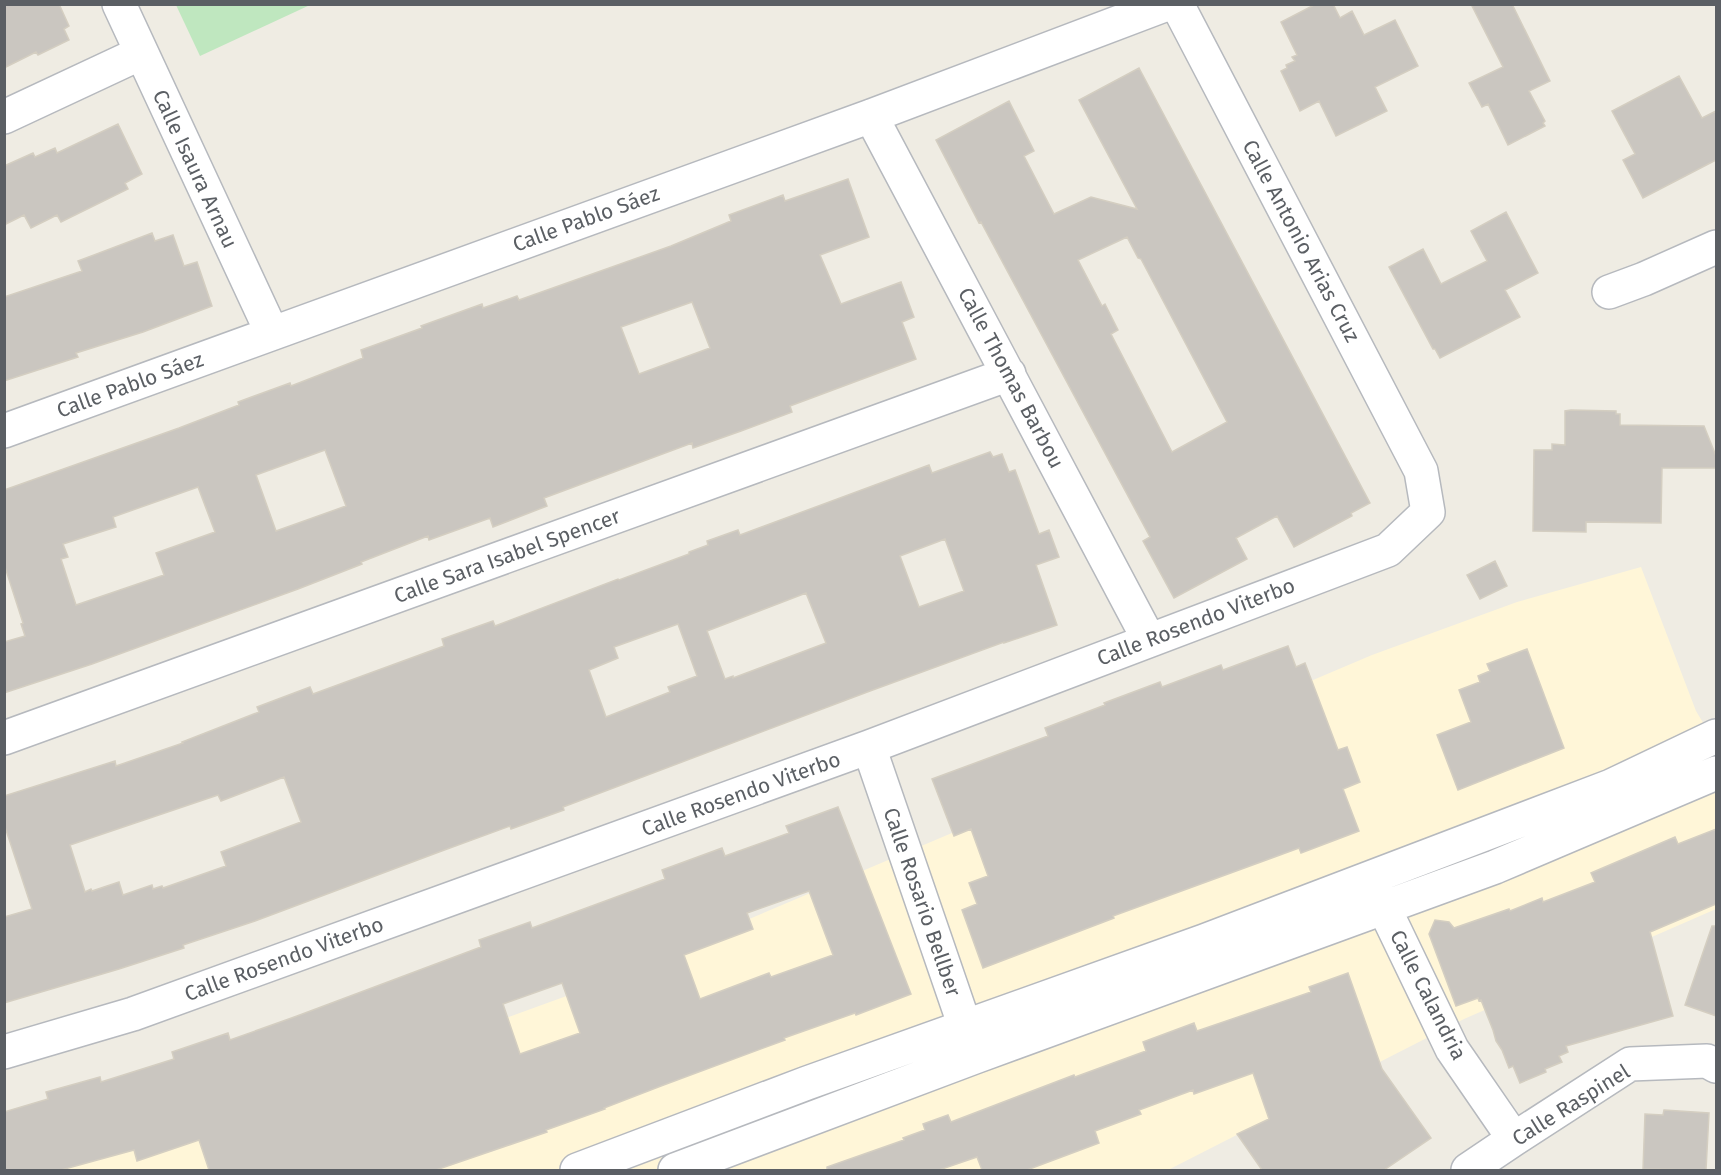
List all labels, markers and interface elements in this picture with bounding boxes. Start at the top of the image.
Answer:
street label: Calle Isaura Arnau [147,86,243,252]
street label: Calle Antonio Arias Cruz [1237,135,1365,347]
street label: Calle Pablo Sáez [509,180,663,258]
street label: Calle Thomas Barbou [952,283,1070,473]
street label: Calle Pablo Sáez [53,346,207,424]
street label: Calle Sara Isabel Spencer [390,503,624,609]
street label: Calle Rosendo Viterbo [1093,572,1299,672]
street label: Calle Rosendo Viterbo [638,746,844,842]
street label: Calle Rosario Bellber [877,804,967,1000]
street label: Calle Rosendo Viterbo [181,911,387,1007]
street label: Calle Calandria [1384,926,1472,1064]
street label: Calle Raspinel [1507,1059,1635,1151]

